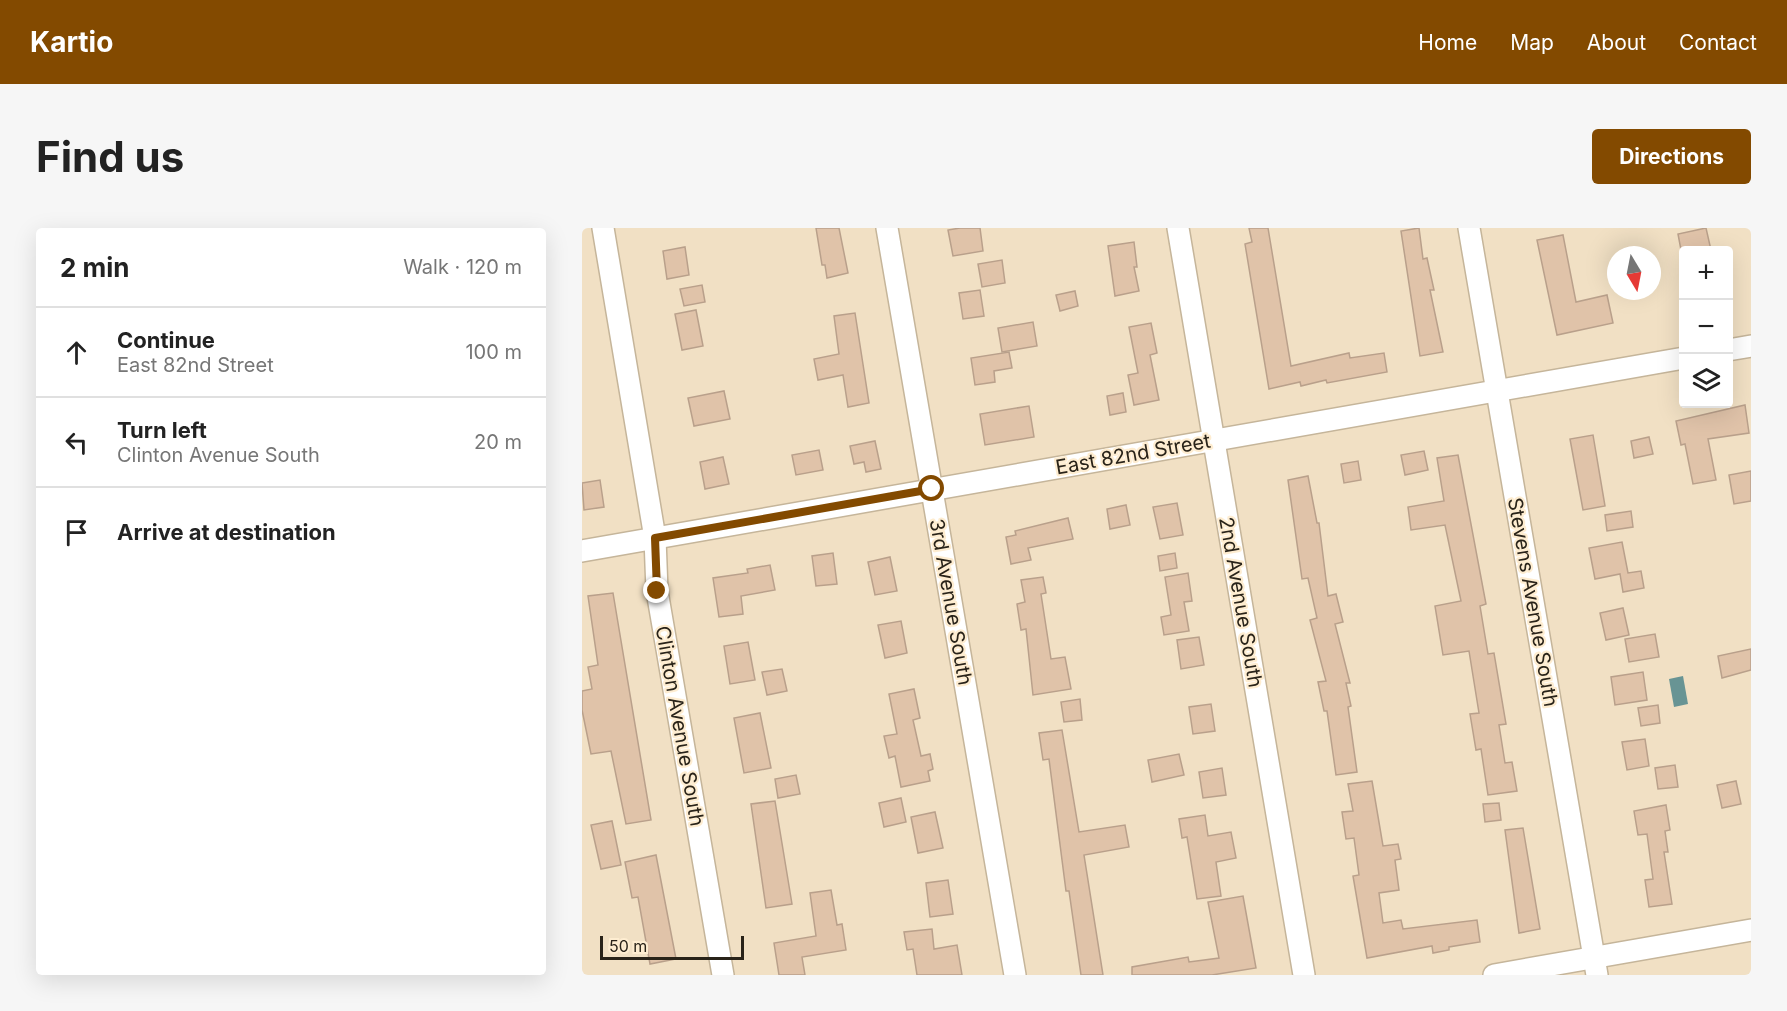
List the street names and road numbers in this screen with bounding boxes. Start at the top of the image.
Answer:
street label: East 82nd Street [1054,429,1213,479]
street label: Stevens Avenue South [1503,496,1563,708]
street label: 2nd Avenue South [1214,515,1268,689]
street label: 3rd Avenue South [925,517,977,687]
street label: Clinton Avenue South [651,624,709,828]

